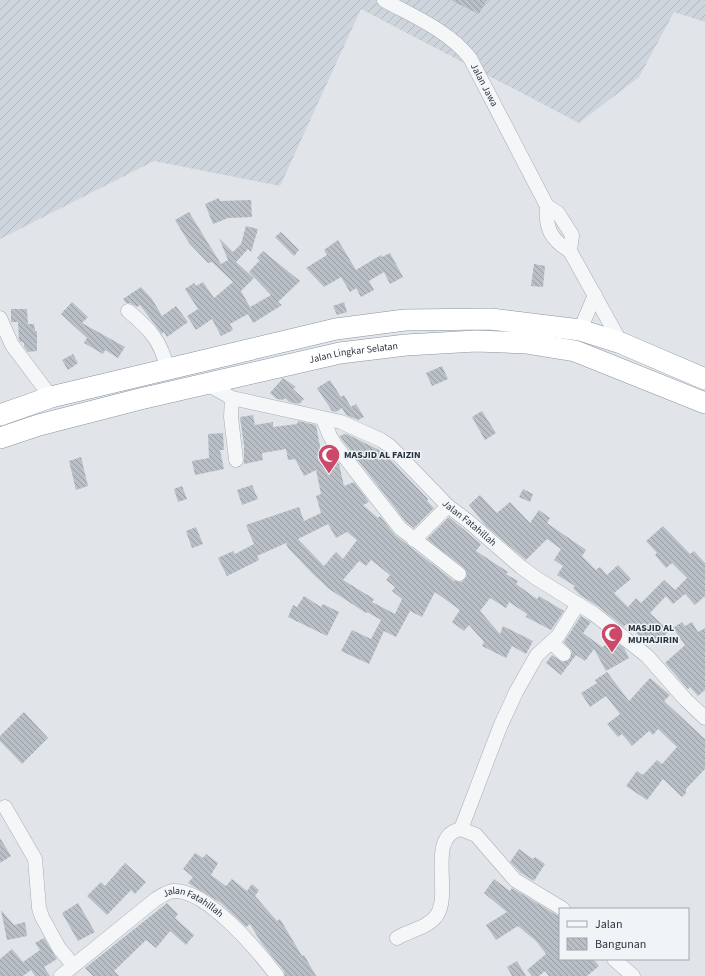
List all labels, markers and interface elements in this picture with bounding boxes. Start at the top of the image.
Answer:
street label: Jalan Jawa [467,61,501,109]
street label: Jalan Lingkar Selatan [308,339,399,367]
mosque icon: MASJID AL FAIZIN [316,442,342,475]
place label: MASJID AL FAIZIN [344,448,421,462]
street label: Jalan Fatahillah [439,497,499,550]
mosque icon: MASJID AL MUHAJIRIN [599,621,625,654]
place label: MASJID AL MUHAJIRIN [628,621,679,647]
street label: Jalan Fatahillah [160,884,226,921]
legend [559,908,689,960]
text: Jalan [595,916,622,933]
text: Bangunan [595,936,646,953]

